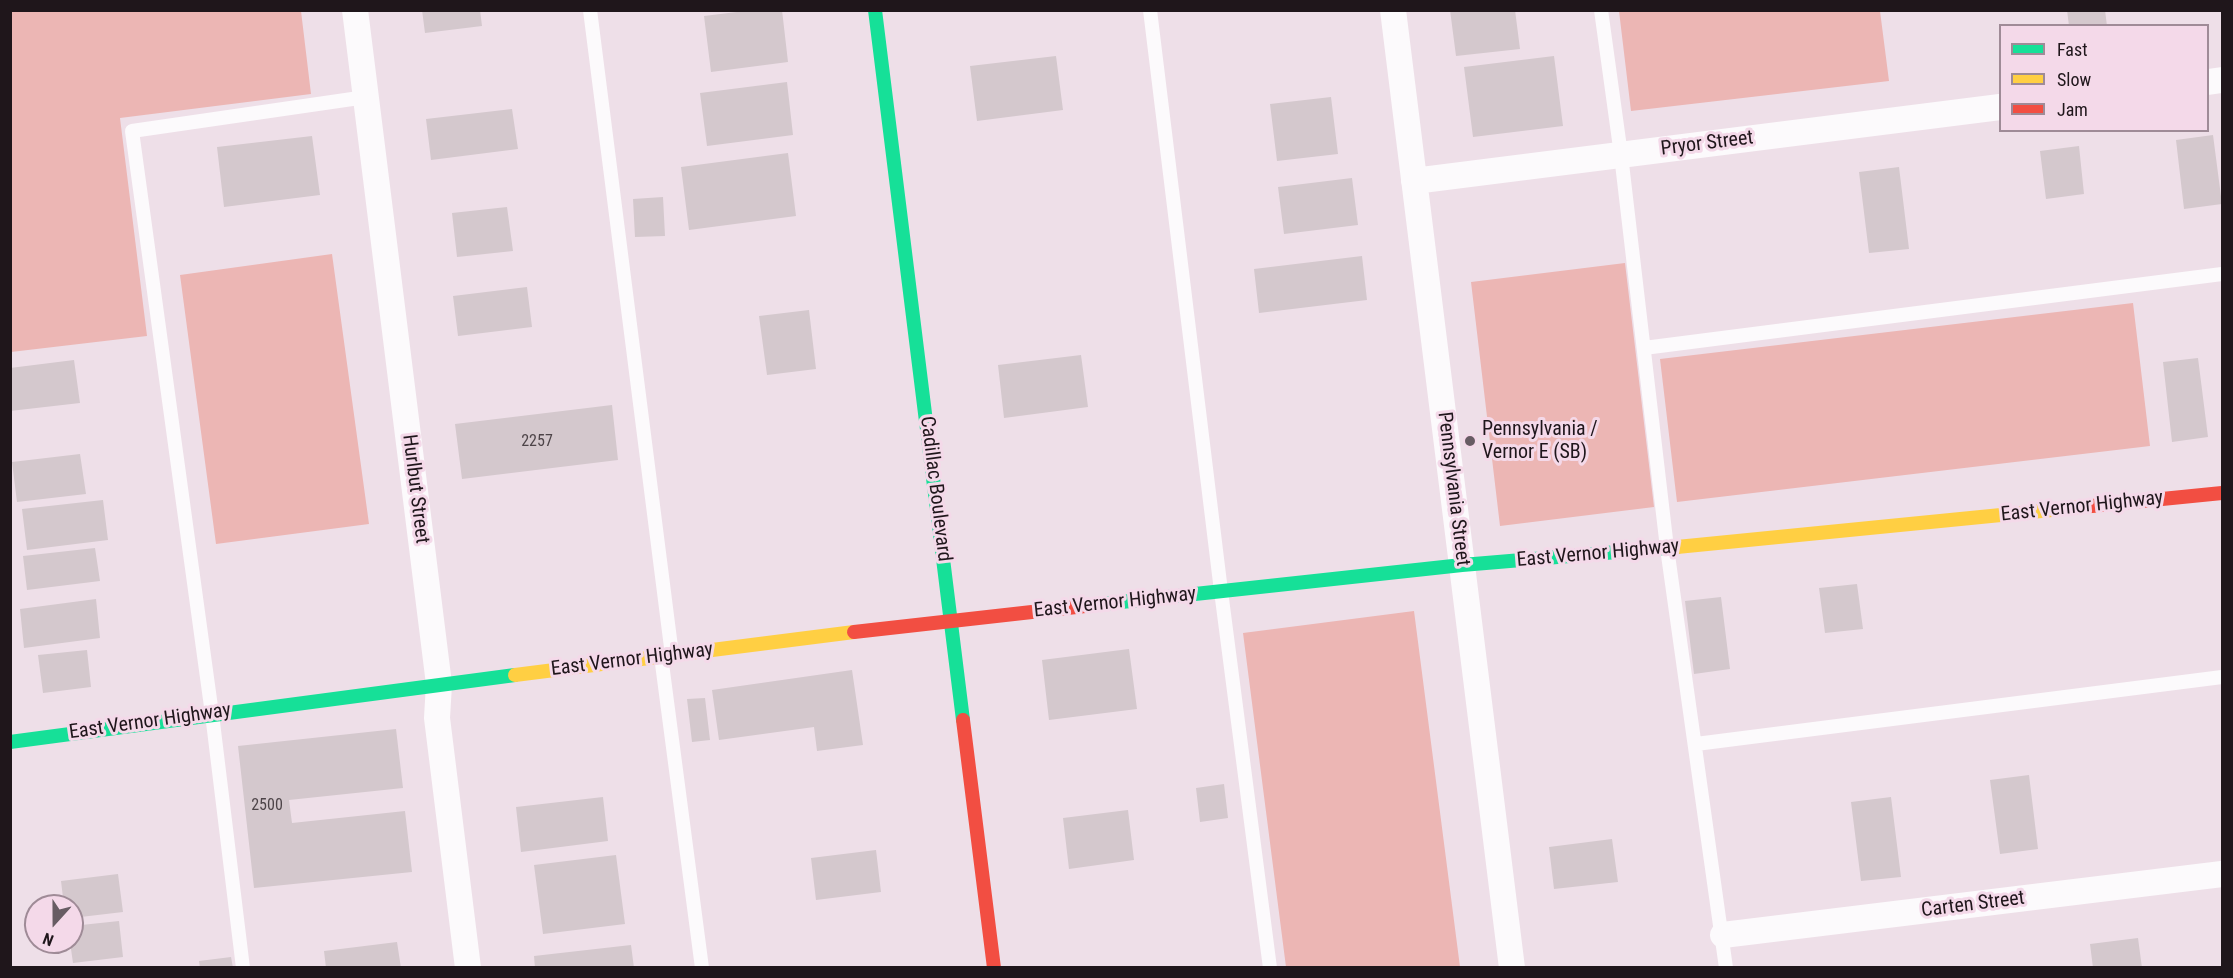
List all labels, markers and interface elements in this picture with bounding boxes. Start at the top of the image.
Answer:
legend [1999,24,2209,132]
text: Fast [2057,39,2088,60]
text: Slow [2057,69,2091,90]
text: Jam [2057,99,2088,120]
street label: Pryor Street [1659,126,1755,162]
street label: Pennsylvania Street [1432,411,1474,567]
street label: Cadillac Boulevard [914,415,956,563]
place label: Pennsylvania / Vernor E (SB) [1482,418,1598,465]
house number: 2257 [521,432,553,452]
street label: Hurlbut Street [396,433,434,545]
marker: Pennsylvania / Vernor E (SB) [1463,434,1477,448]
street label: East Vernor Highway [2000,487,2164,527]
street label: East Vernor Highway [1516,535,1680,573]
street label: East Vernor Highway [1033,583,1197,623]
street label: East Vernor Highway [550,638,714,682]
street label: East Vernor Highway [68,699,232,745]
house number: 2500 [251,796,283,816]
street label: Carten Street [1920,887,2026,923]
north arrow [24,894,84,954]
text: N [40,929,56,950]

